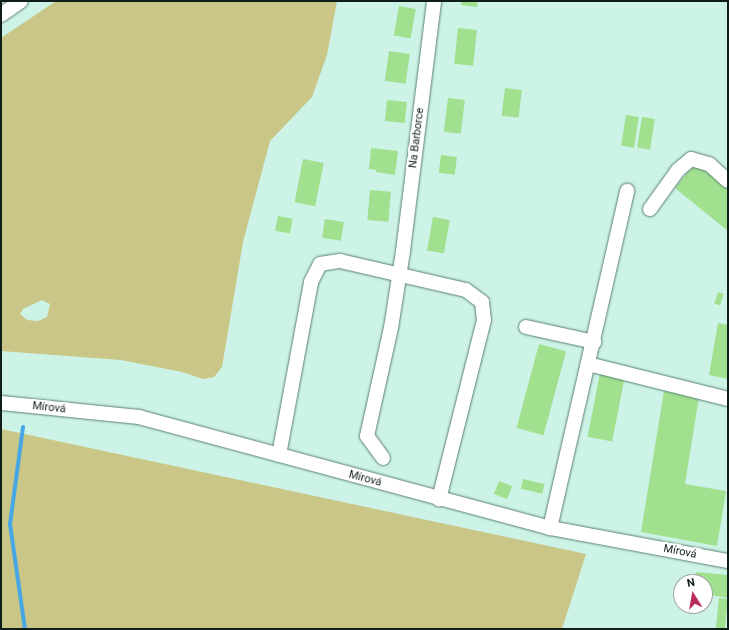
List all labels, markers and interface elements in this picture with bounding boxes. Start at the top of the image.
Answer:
street label: Na Barborce [407,107,427,169]
street label: Mírová [32,400,66,416]
street label: Mírová [347,468,383,490]
street label: Mírová [662,542,698,562]
north arrow [673,574,713,614]
text: N [686,576,696,590]

